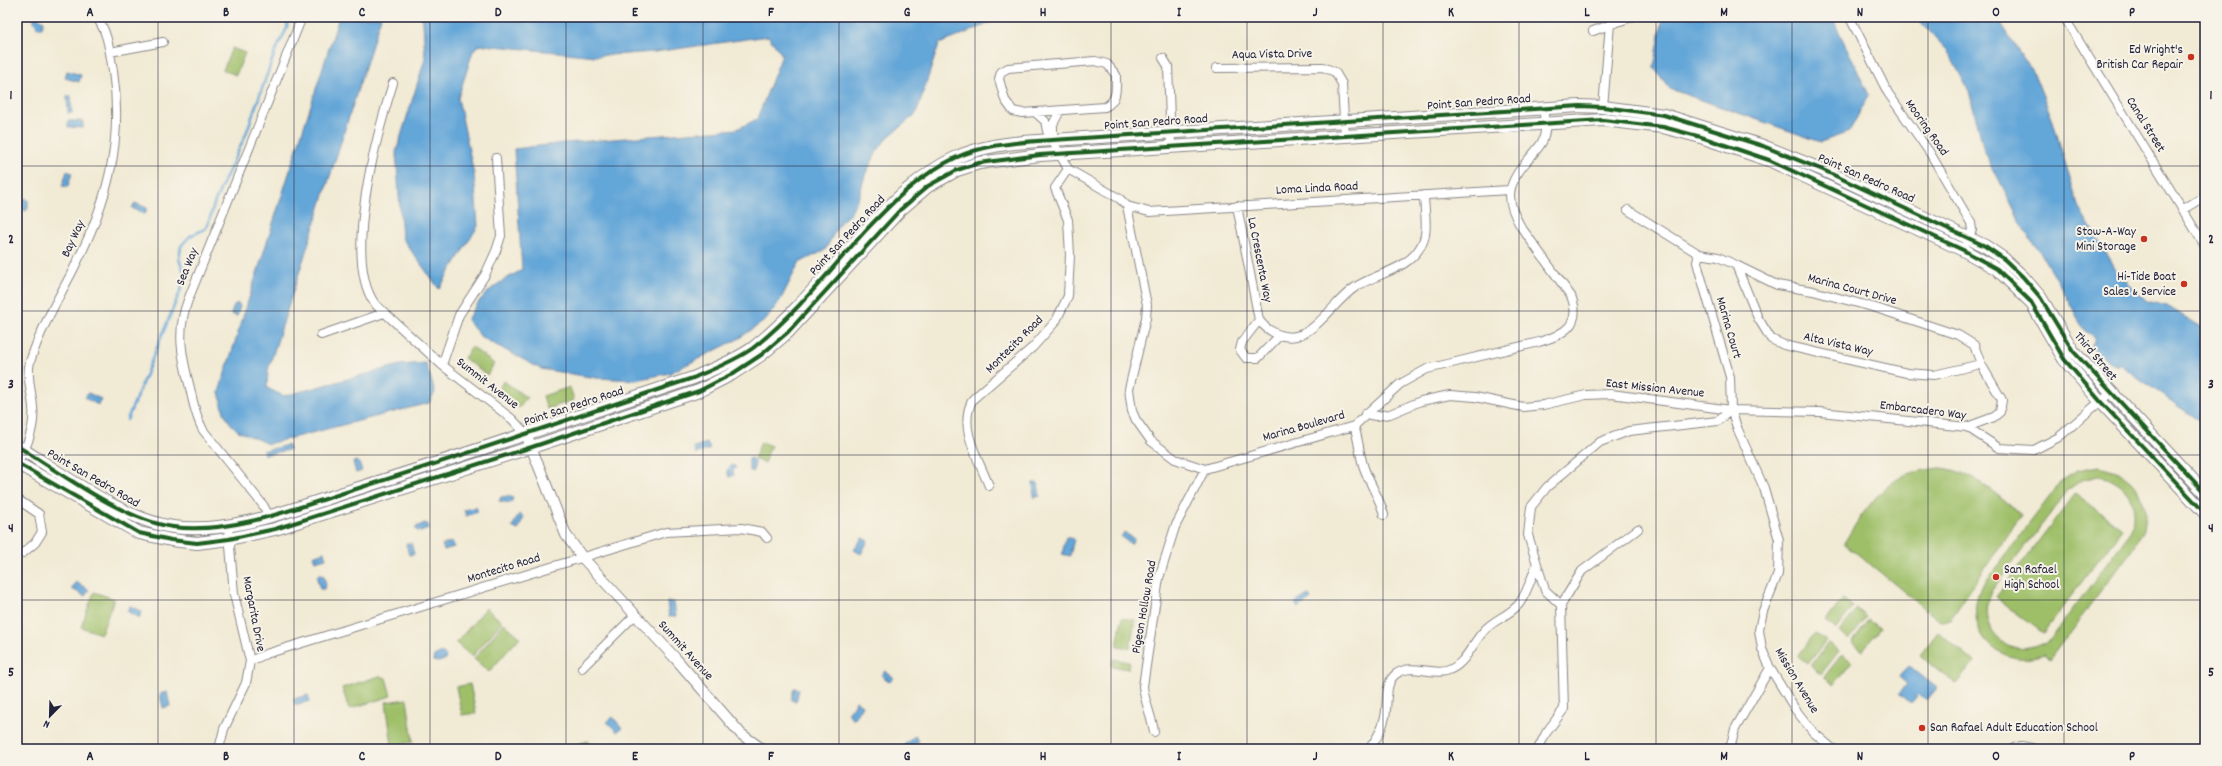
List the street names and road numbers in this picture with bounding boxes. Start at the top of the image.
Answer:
street label: Aqua Vista Drive [1232,45,1313,65]
street label: Point San Pedro Road [1426,90,1532,116]
street label: Canal Street [2120,94,2170,157]
street label: Mooring Road [1899,96,1953,160]
street label: Point San Pedro Road [1103,110,1209,136]
street label: Point San Pedro Road [1815,149,1917,209]
street label: Loma Linda Road [1275,177,1359,201]
street label: Point San Pedro Road [805,191,891,281]
street label: La Crescenta Way [1241,216,1277,305]
street label: Bay Way [57,217,91,261]
street label: Sea Way [172,245,204,289]
street label: Marina Court Drive [1805,269,1899,311]
street label: Marina Court [1710,295,1746,361]
street label: Montecito Road [982,312,1048,378]
street label: Alta Vista Way [1801,328,1875,362]
street label: Third Street [2069,328,2121,386]
street label: Summit Avenue [452,353,523,415]
street label: East Mission Avenue [1605,374,1705,404]
street label: Point San Pedro Road [521,382,627,432]
street label: Embarcadero Way [1879,396,1968,426]
street label: Marina Boulevard [1261,406,1347,448]
street label: Point San Pedro Road [43,445,143,513]
street label: Montecito Road [465,549,543,589]
street label: Pigeon Hollow Road [1127,559,1163,655]
street label: Margarita Drive [236,575,270,654]
street label: Summit Avenue [653,617,717,685]
street label: Mission Avenue [1769,645,1823,718]

